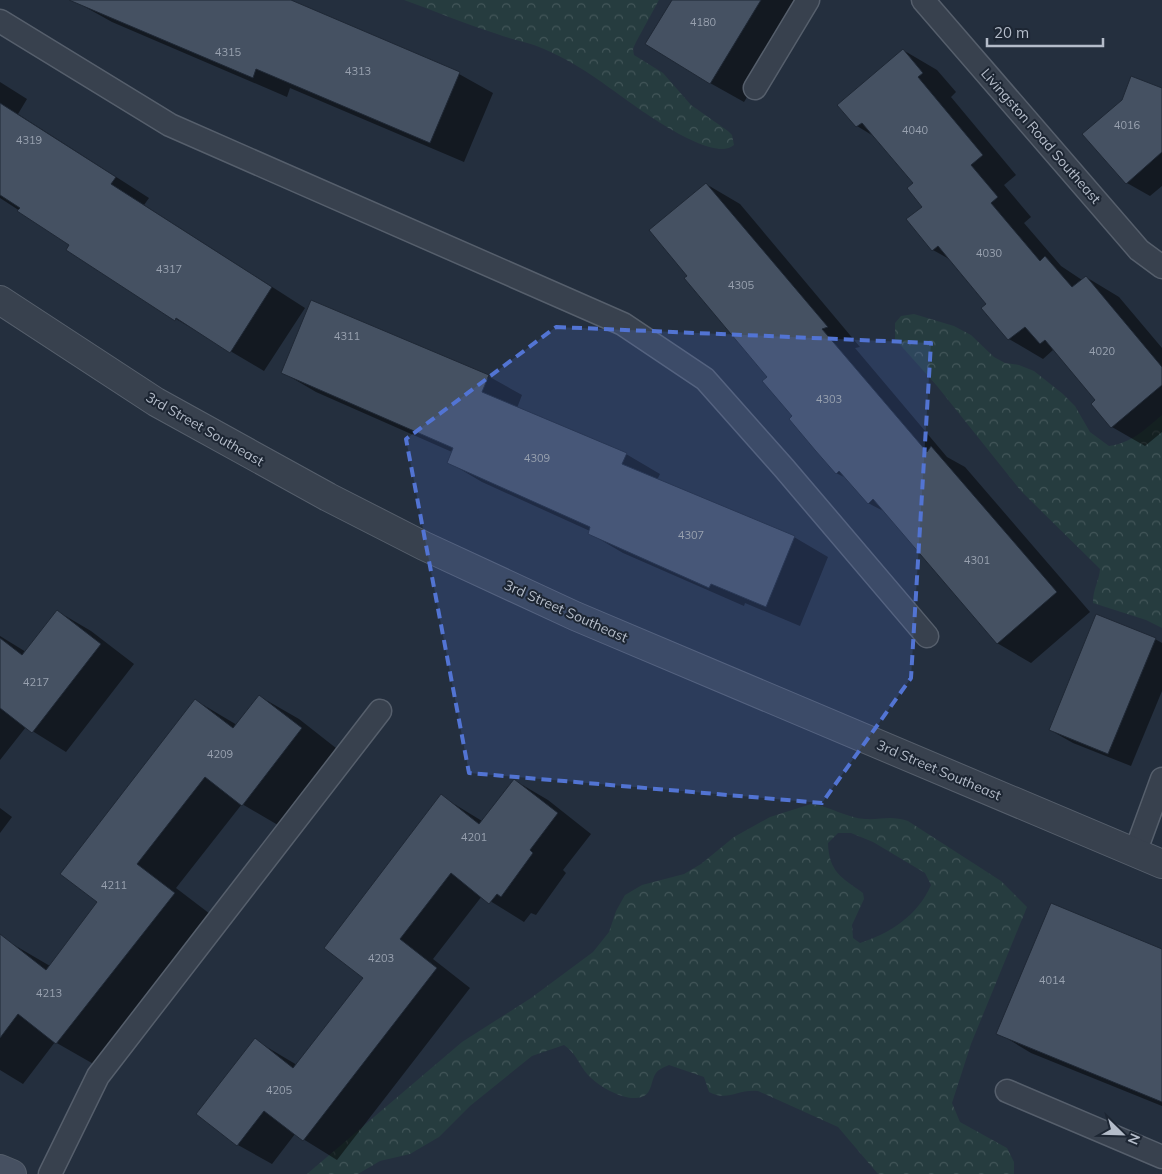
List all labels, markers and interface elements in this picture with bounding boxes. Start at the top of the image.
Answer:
house number: 4180 [690,15,717,29]
scale bar [987,15,1103,47]
text: 20 m [994,23,1029,42]
house number: 4315 [215,45,242,59]
house number: 4313 [345,64,371,78]
street label: Livingston Road Southeast [977,65,1105,207]
house number: 4016 [1114,118,1141,132]
house number: 4040 [902,123,929,137]
house number: 4319 [16,133,42,147]
house number: 4030 [976,246,1003,260]
house number: 4317 [156,262,182,276]
house number: 4305 [728,278,755,292]
house number: 4311 [334,329,360,343]
house number: 4020 [1089,344,1116,358]
street label: 3rd Street Southeast [143,388,267,470]
house number: 4303 [816,392,842,406]
house number: 4309 [524,451,550,465]
house number: 4307 [678,528,704,542]
house number: 4301 [964,553,990,567]
street label: 3rd Street Southeast [501,576,631,646]
house number: 4217 [23,675,49,689]
street label: 3rd Street Southeast [874,736,1004,804]
house number: 4209 [207,747,233,761]
house number: 4201 [461,830,487,844]
house number: 4211 [101,878,127,892]
house number: 4203 [368,951,394,965]
house number: 4014 [1039,973,1066,987]
house number: 4213 [36,986,62,1000]
house number: 4205 [266,1083,293,1097]
north arrow [1097,1109,1147,1159]
text: N [1124,1131,1144,1147]

